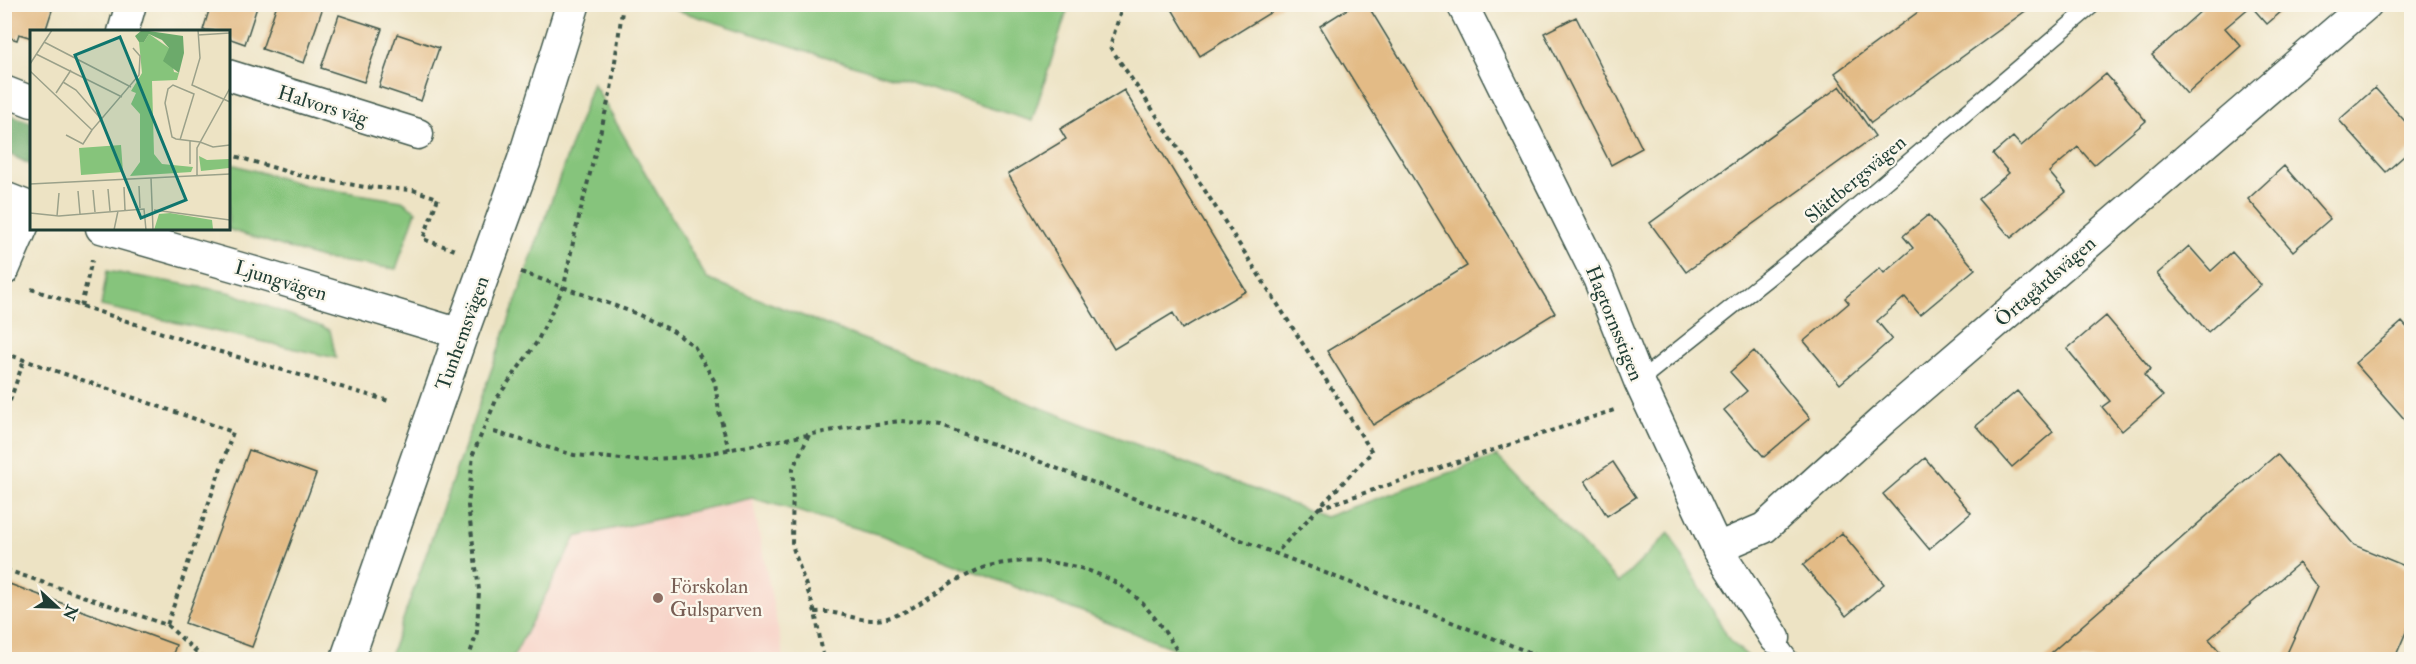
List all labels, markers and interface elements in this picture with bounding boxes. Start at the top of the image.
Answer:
inset map [30,30,230,230]
street label: Halvors väg [275,80,372,131]
street label: Slättbergsvägen [1799,130,1911,229]
street label: Örtagårdsvägen [1990,231,2101,332]
street label: Ljungvägen [232,255,330,306]
street label: Hagtornsstigen [1580,262,1649,385]
street label: Tunhemsvägen [430,273,495,394]
place label: Förskolan Gulsparven [670,574,762,623]
north arrow [27,577,87,637]
marker: Förskolan Gulsparven [651,591,665,605]
text: N [58,601,82,623]

